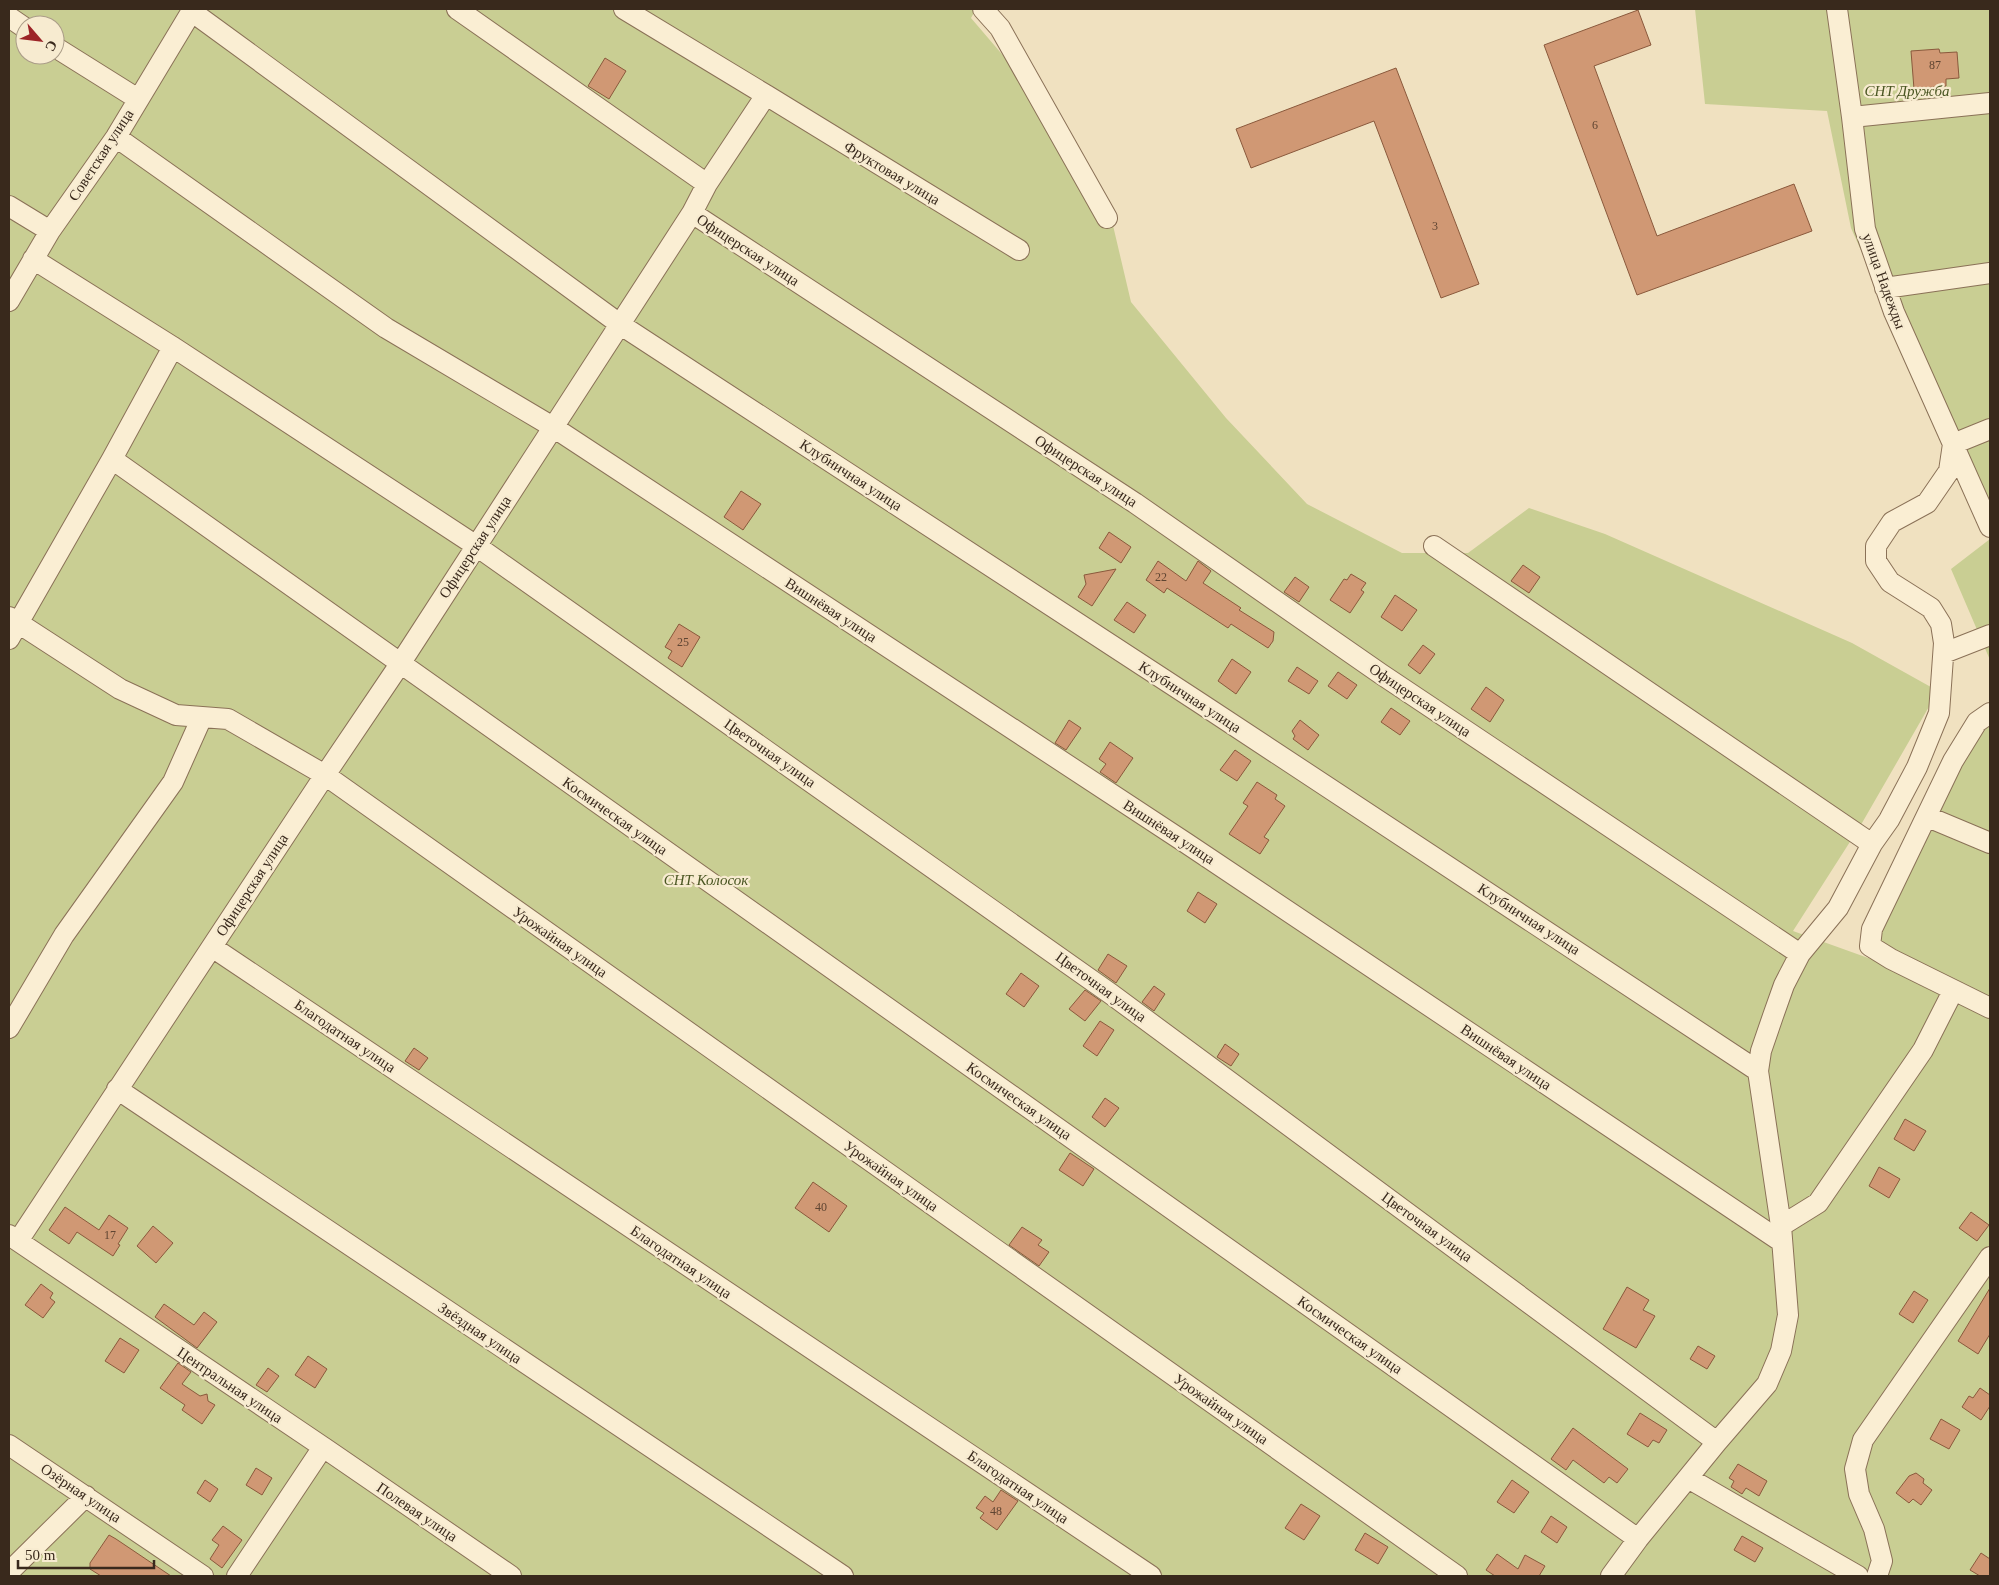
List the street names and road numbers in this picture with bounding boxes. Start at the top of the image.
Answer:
street label: Советская улица [65,106,137,204]
street label: Фруктовая улица [841,138,943,208]
street label: Офицерская улица [694,211,802,289]
street label: улица Надежды [1859,231,1909,331]
street label: Офицерская улица [1032,432,1140,510]
street label: Клубничная улица [797,436,905,514]
street label: Офицерская улица [436,493,514,601]
street label: Вишнёвая улица [782,575,880,646]
street label: Клубничная улица [1136,658,1244,736]
street label: Офицерская улица [1366,660,1474,740]
street label: Цветочная улица [721,716,819,791]
street label: Космическая улица [560,774,671,858]
street label: Вишнёвая улица [1120,797,1218,868]
street label: Офицерская улица [213,831,291,939]
street label: Клубничная улица [1475,880,1583,958]
street label: Урожайная улица [510,904,610,981]
street label: Цветочная улица [1053,949,1150,1025]
street label: Благодатная улица [292,996,399,1076]
street label: Вишнёвая улица [1458,1021,1554,1093]
street label: Космическая улица [964,1059,1075,1143]
street label: Урожайная улица [841,1138,941,1215]
street label: Цветочная улица [1379,1189,1476,1265]
street label: Благодатная улица [628,1222,735,1302]
street label: Космическая улица [1295,1293,1406,1377]
street label: Звёздная улица [435,1299,525,1367]
street label: Центральная улица [174,1344,286,1426]
street label: Урожайная улица [1171,1371,1271,1448]
street label: Благодатная улица [965,1447,1072,1527]
street label: Озёрная улица [38,1460,124,1526]
street label: Полевая улица [374,1479,461,1545]

